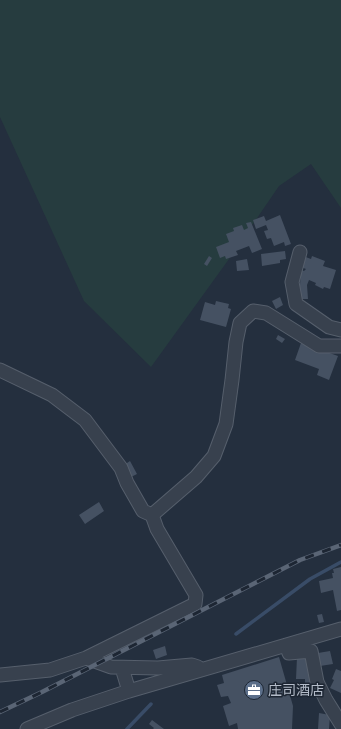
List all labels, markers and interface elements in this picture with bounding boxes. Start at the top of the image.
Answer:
office icon: 庄司酒店 [243,679,265,701]
place label: 庄司酒店 [268,682,324,699]

